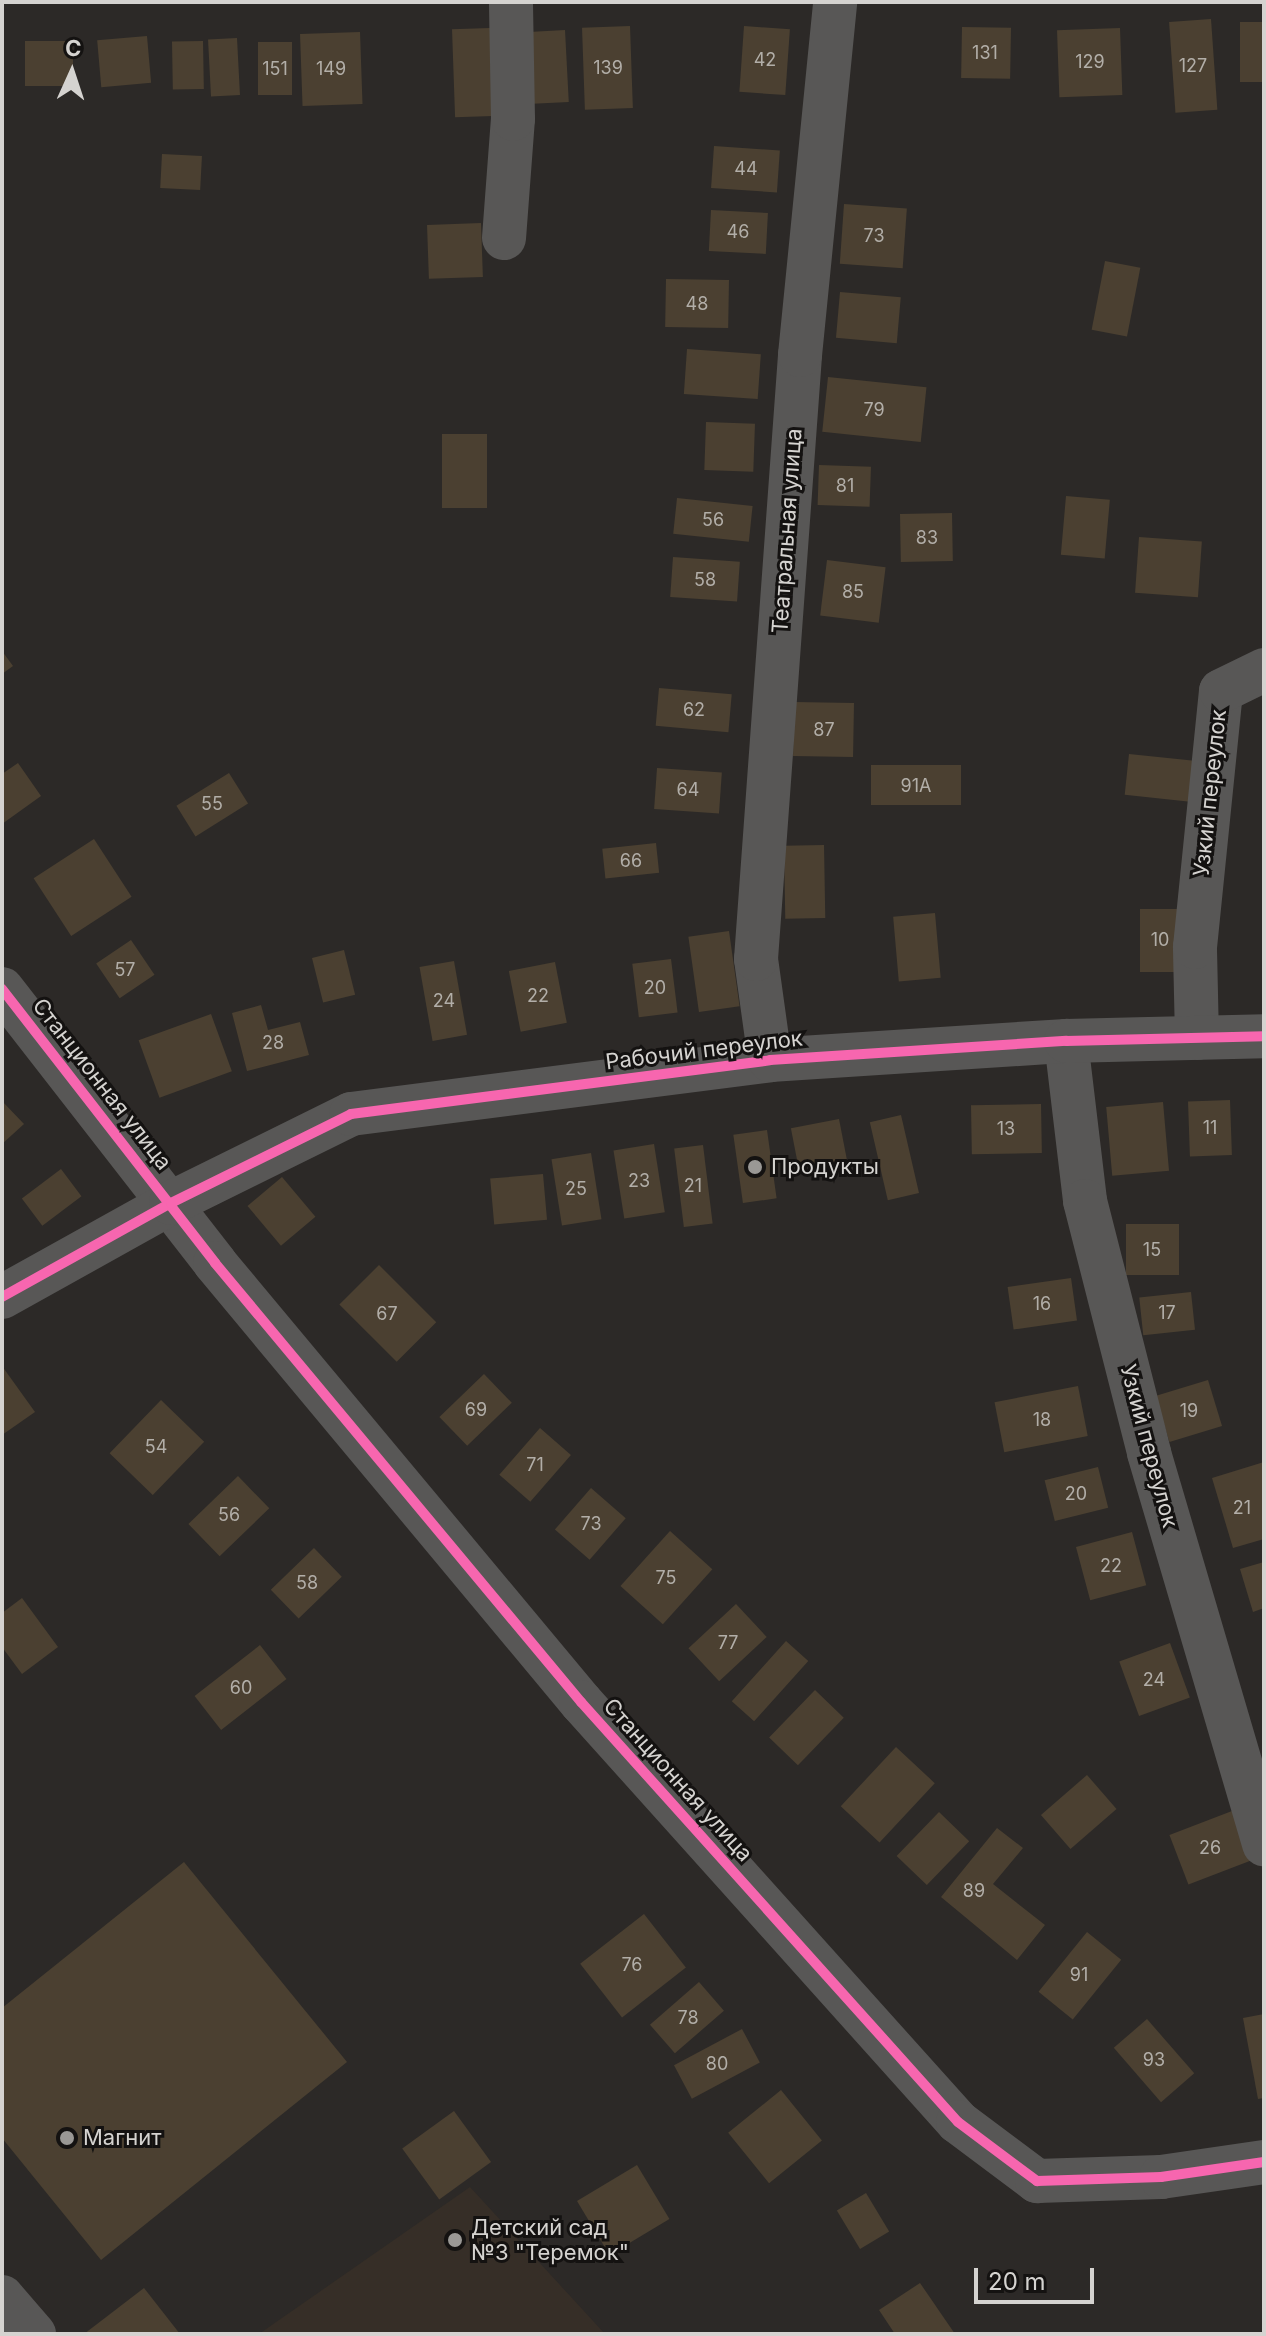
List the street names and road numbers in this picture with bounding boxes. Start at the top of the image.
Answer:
street label: Театральная улица [767,427,807,635]
street label: Узкий переулок [1188,708,1232,878]
street label: Станционная улица [27,993,177,1175]
street label: Рабочий переулок [604,1025,804,1075]
street label: Узкий переулок [1115,1361,1183,1531]
street label: Станционная улица [598,1693,758,1867]

